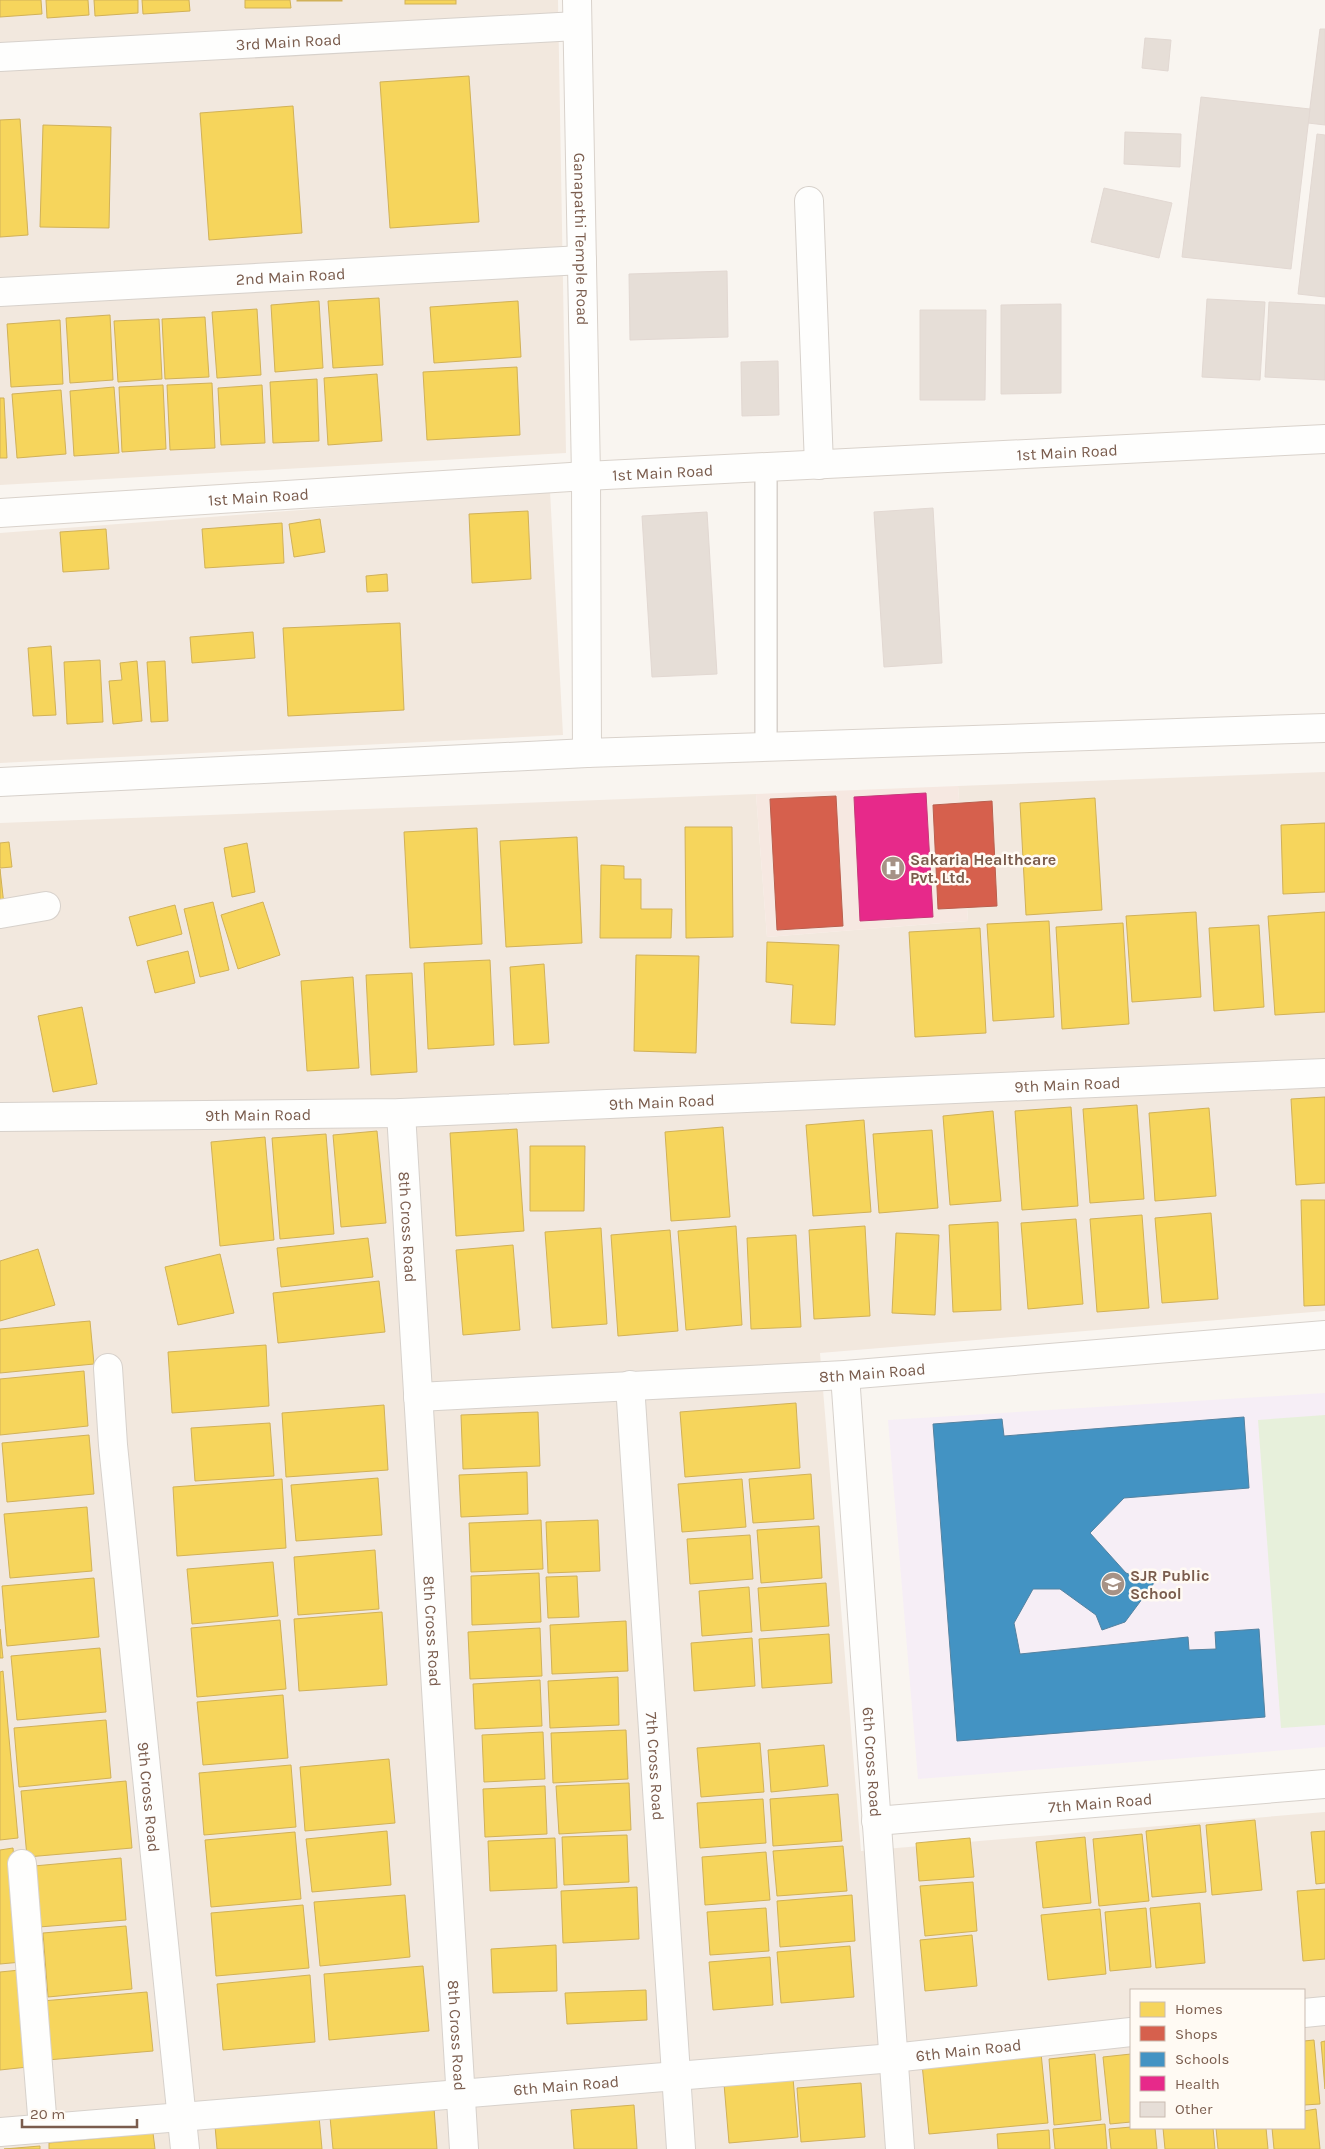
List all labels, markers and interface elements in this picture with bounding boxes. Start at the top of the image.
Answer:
street label: 3rd Main Road [235,29,342,54]
street label: Ganapathi Temple Road [570,152,593,326]
street label: 2nd Main Road [235,264,346,289]
street label: 1st Main Road [1016,440,1118,464]
street label: 1st Main Road [612,460,714,484]
street label: 1st Main Road [207,484,310,509]
place label: Sakaria Healthcare Pvt. Ltd. [910,850,1056,887]
hospital icon: Sakaria Healthcare Pvt. Ltd. [880,855,906,881]
street label: 9th Main Road [1014,1072,1121,1096]
street label: 9th Main Road [608,1090,715,1114]
street label: 9th Main Road [205,1104,311,1124]
street label: 8th Cross Road [395,1171,421,1283]
street label: 8th Main Road [819,1359,926,1386]
place label: SJR Public School [1130,1566,1209,1603]
school or university icon: SJR Public School [1100,1571,1126,1597]
street label: 8th Cross Road [420,1575,445,1687]
street label: 6th Cross Road [859,1706,886,1818]
street label: 7th Cross Road [642,1711,669,1821]
street label: 9th Cross Road [134,1741,164,1853]
street label: 7th Main Road [1047,1789,1153,1816]
street label: 8th Cross Road [444,1979,470,2091]
legend [1130,1989,1305,2129]
text: Homes [1175,2000,1223,2018]
text: Shops [1175,2025,1218,2043]
street label: 6th Main Road [915,2035,1022,2065]
text: Schools [1175,2050,1229,2068]
street label: 6th Main Road [512,2071,620,2099]
text: Health [1175,2075,1220,2093]
scale bar [22,2096,138,2128]
text: Other [1175,2100,1213,2118]
text: 20 m [30,2105,65,2123]

